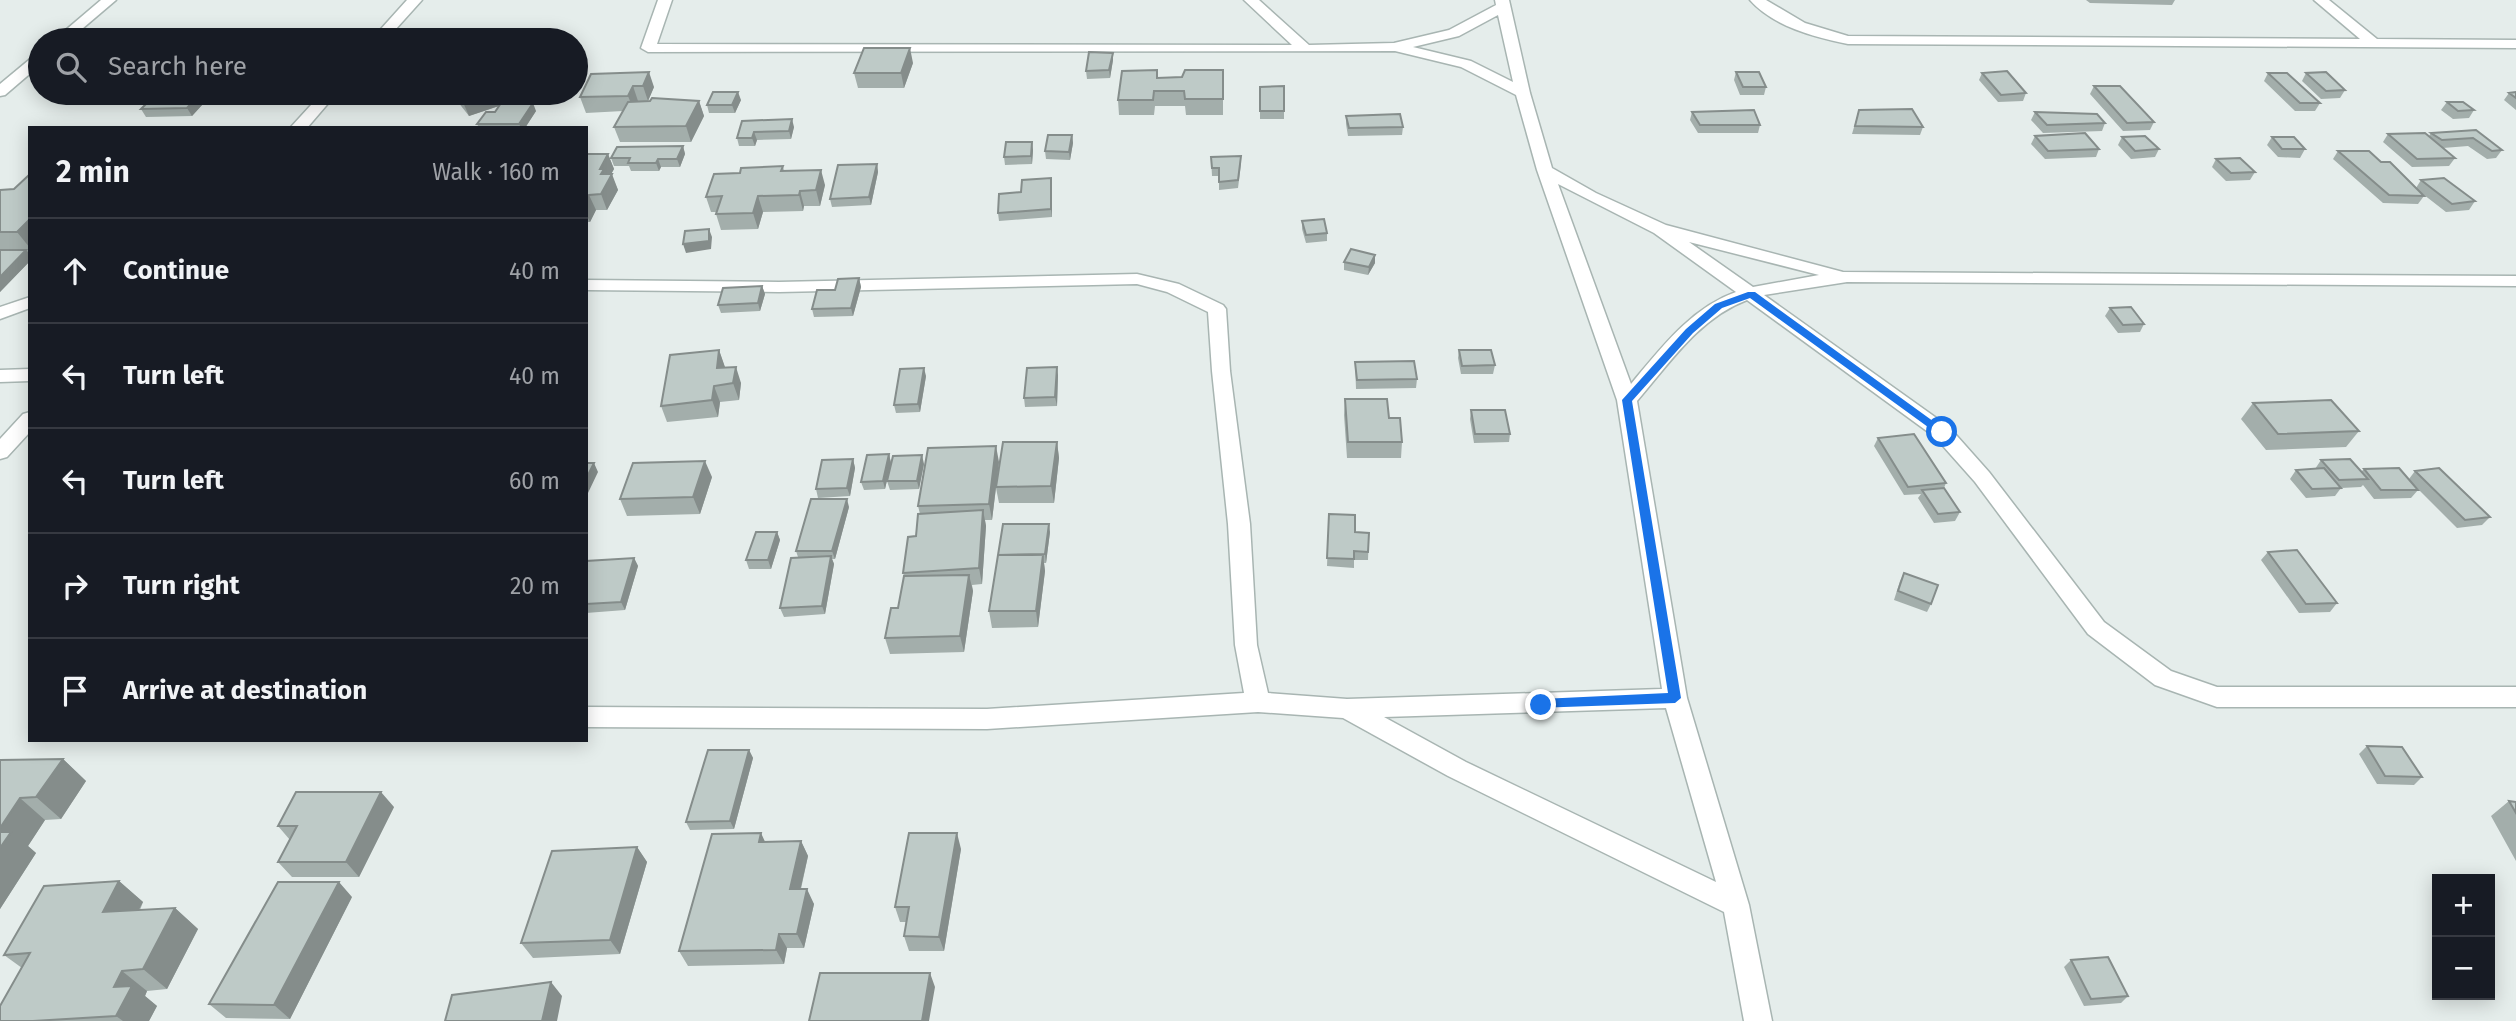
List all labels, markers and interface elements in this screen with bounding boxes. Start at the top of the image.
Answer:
search box [28,28,588,105]
icon: search [52,48,90,86]
text: Search here [108,51,247,82]
text: 2 min [56,154,130,190]
text: Walk · 160 m [432,158,560,186]
icon: ahead [56,252,94,290]
text: Continue [123,255,229,286]
text: 40 m [509,257,560,285]
icon: left [56,357,94,395]
text: Turn left [123,360,224,391]
text: 40 m [509,362,560,390]
route start [1926,416,1957,447]
icon: left [56,462,94,500]
text: Turn left [123,465,224,496]
text: 60 m [509,467,560,495]
icon: right [56,567,94,605]
text: Turn right [123,570,240,601]
text: 20 m [510,572,560,600]
icon: arrive [56,672,94,710]
text: Arrive at destination [123,675,367,706]
route end [1525,689,1556,720]
map controls [2432,874,2495,1000]
button: + [2432,874,2495,937]
button: − [2432,937,2495,1000]

